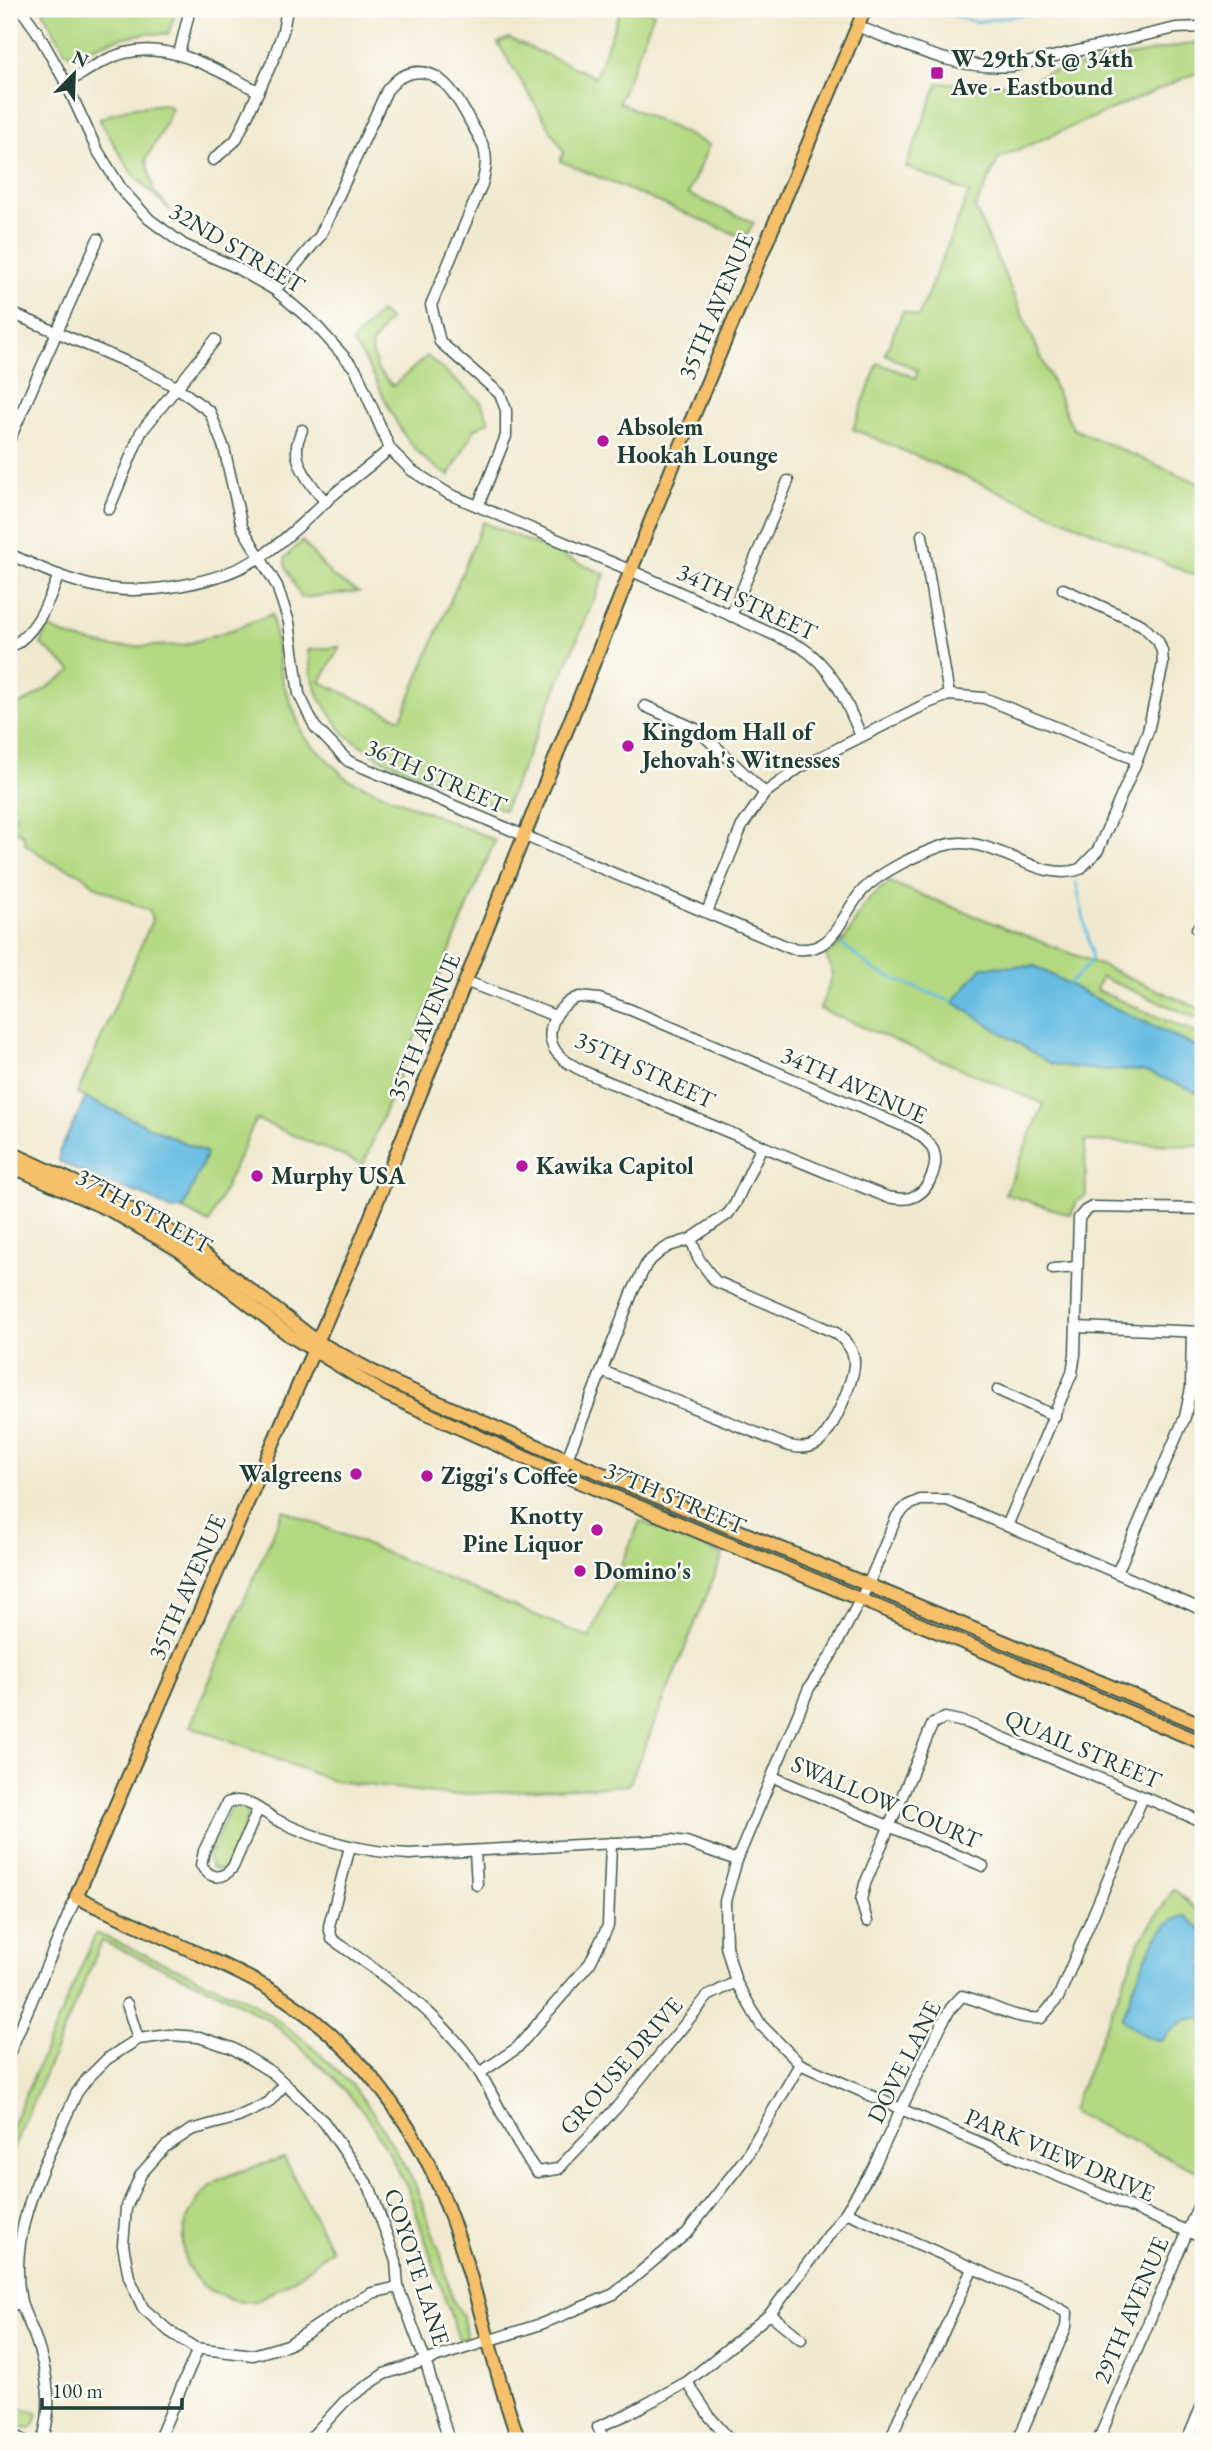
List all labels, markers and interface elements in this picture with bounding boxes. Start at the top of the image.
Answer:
north arrow [38,38,108,108]
place label: W 29th St @ 34th Ave - Eastbound [950,43,1134,102]
text: N [68,44,93,74]
marker: W 29th St @ 34th Ave - Eastbound [929,65,945,81]
street label: 32ND STREET [164,195,311,301]
street label: 35TH AVENUE [671,228,760,384]
place label: Absolem Hookah Lounge [616,411,778,471]
marker: Absolem Hookah Lounge [595,433,611,449]
street label: 34TH STREET [672,556,823,648]
place label: Kingdom Hall of Jehovah's Witnesses [640,716,840,775]
street label: 36TH STREET [361,731,512,821]
marker: Kingdom Hall of Jehovah's Witnesses [620,738,636,754]
street label: 35TH AVENUE [380,948,467,1105]
street label: 35TH STREET [570,1024,721,1116]
street label: 34TH AVENUE [776,1039,932,1131]
place label: Kawika Capitol [536,1150,694,1181]
marker: Kawika Capitol [514,1158,530,1174]
street label: 37TH STREET [71,1160,219,1261]
place label: Murphy USA [271,1160,406,1192]
marker: Murphy USA [249,1168,265,1184]
street label: 37TH STREET [600,1454,752,1542]
place label: Walgreens [239,1458,342,1490]
place label: Ziggi's Coffee [441,1460,578,1492]
marker: Walgreens [348,1466,364,1482]
marker: Ziggi's Coffee [419,1468,435,1484]
place label: Knotty Pine Liquor [463,1500,583,1560]
street label: 35TH AVENUE [141,1509,233,1665]
marker: Knotty Pine Liquor [589,1522,605,1538]
place label: Domino's [594,1555,691,1586]
marker: Domino's [572,1563,588,1579]
street label: QUAIL STREET [1000,1702,1167,1796]
street label: SWALLOW COURT [787,1748,986,1856]
street label: GROUSE DRIVE [552,1990,689,2141]
street label: DOVE LANE [860,1995,948,2128]
street label: PARK VIEW DRIVE [960,2100,1160,2209]
street label: COYOTE LANE [377,2184,458,2349]
street label: 29TH AVENUE [1086,2232,1175,2388]
scale bar [42,2366,182,2410]
text: 100 m [52,2377,103,2404]

